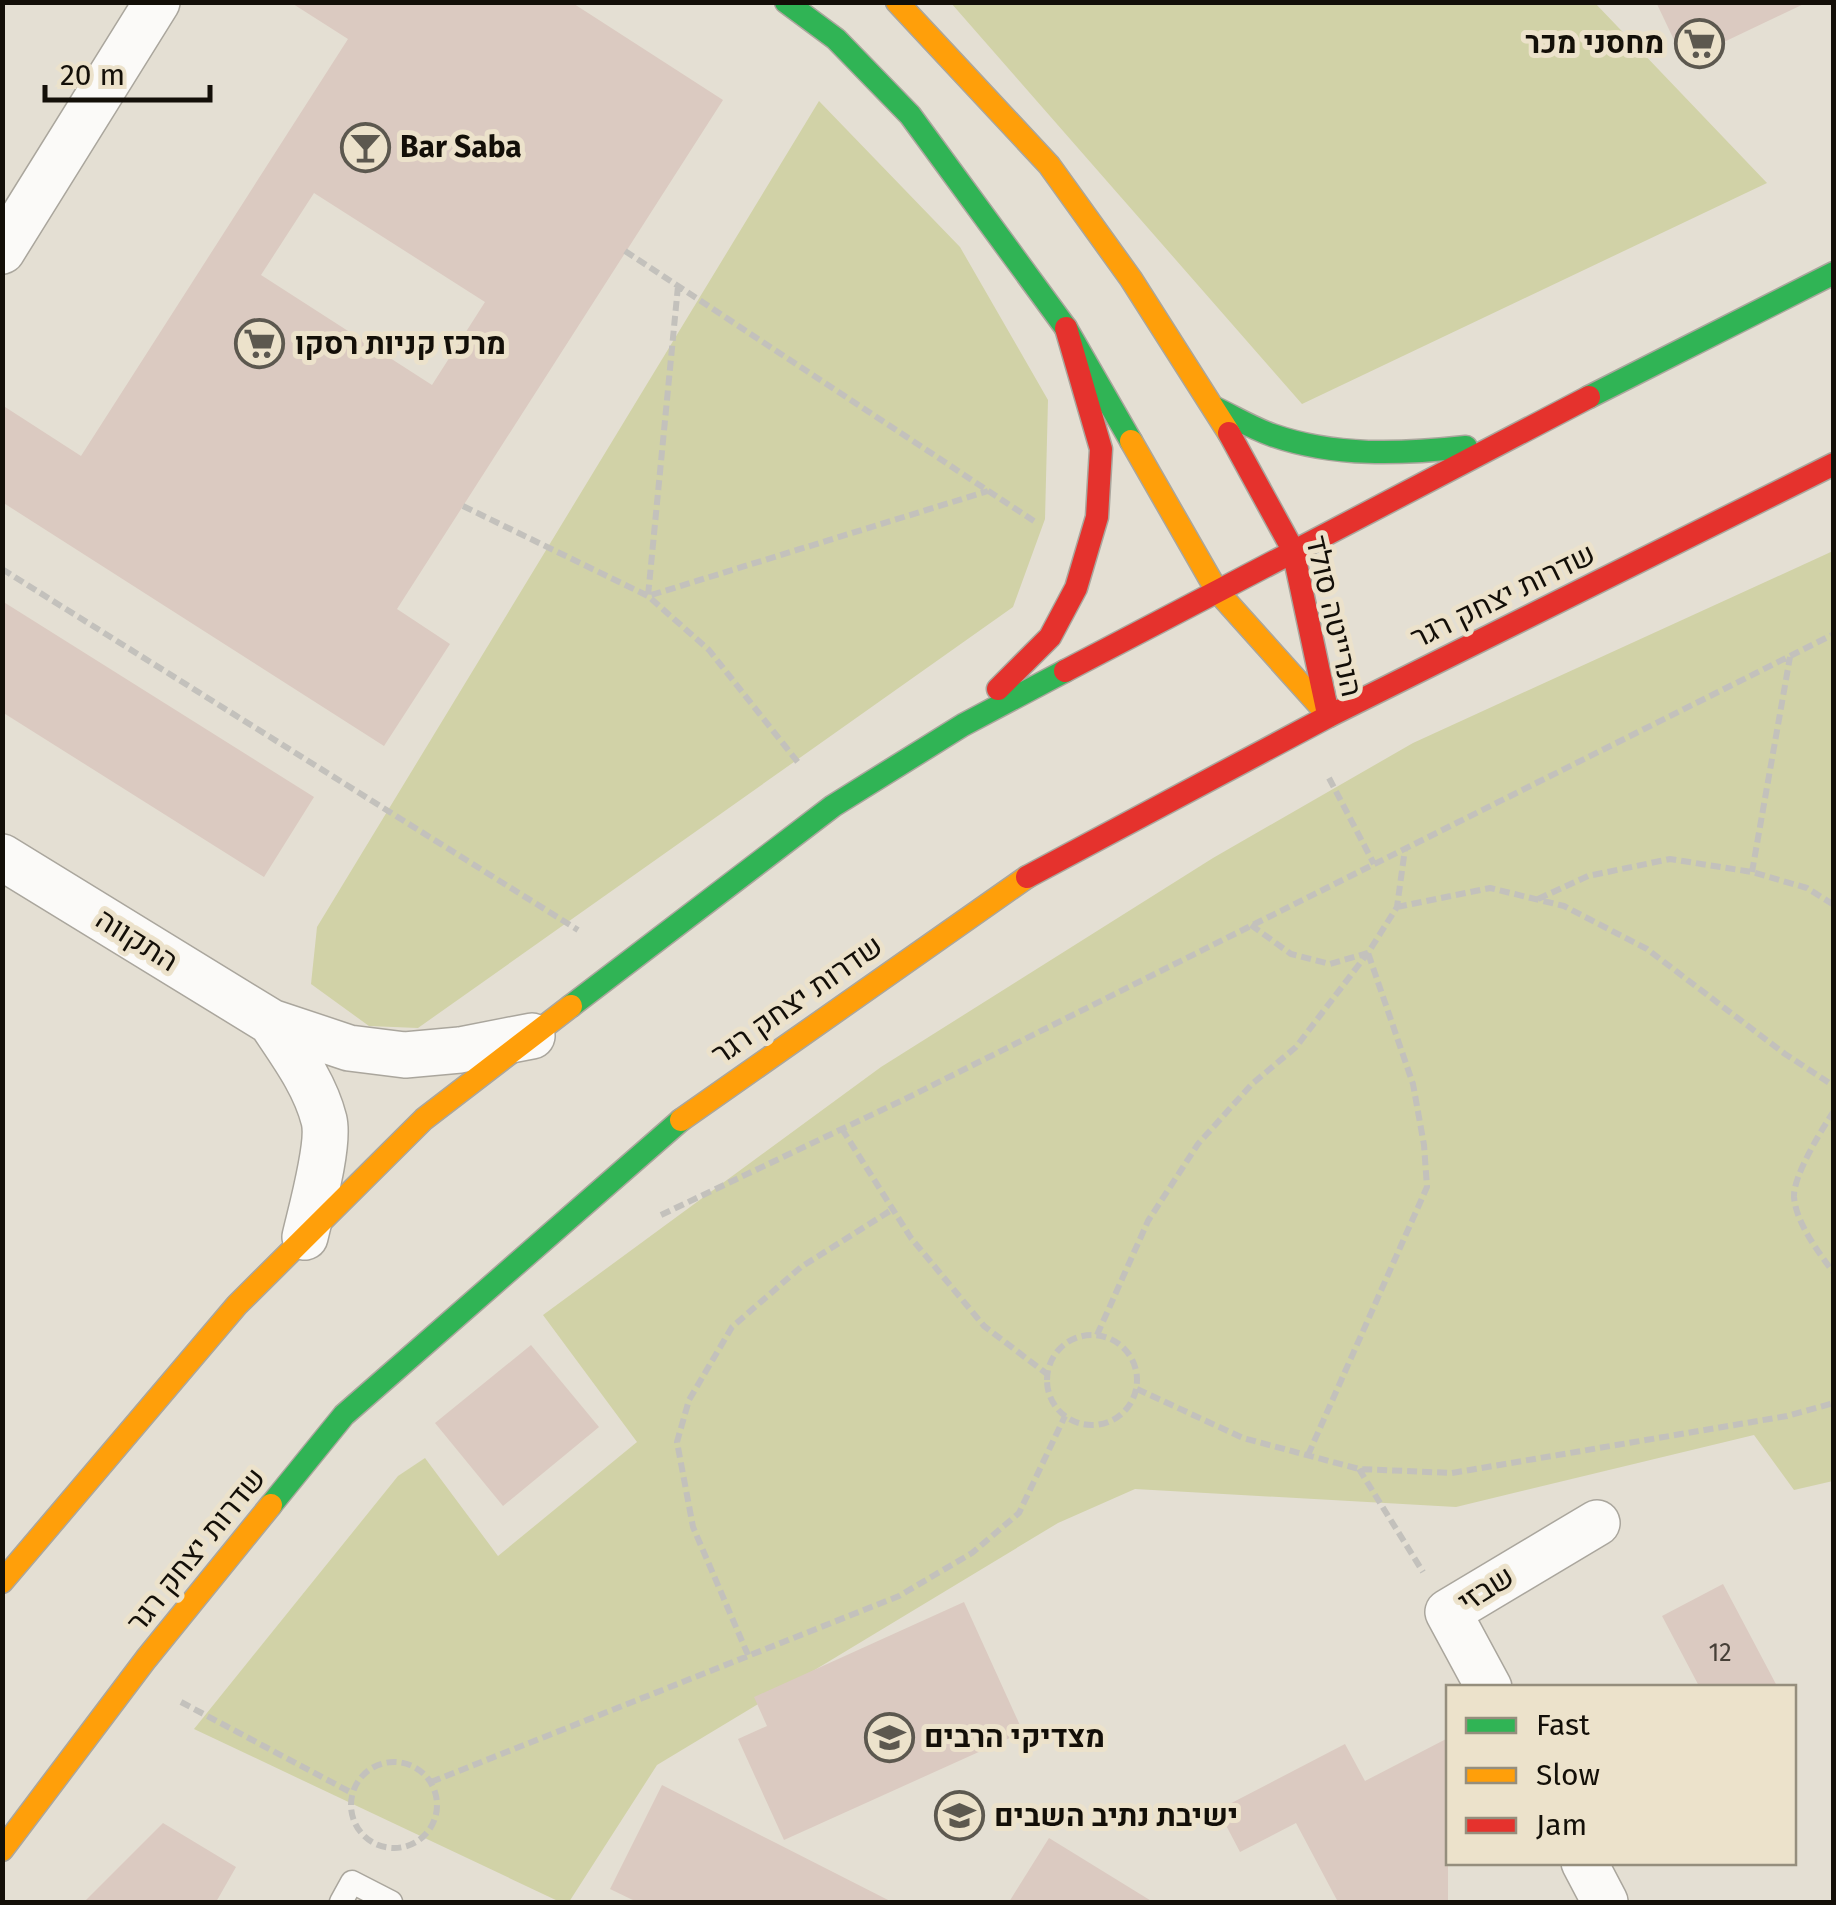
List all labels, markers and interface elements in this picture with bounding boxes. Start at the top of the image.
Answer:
supermarket icon: מחסני מכר [1673,17,1725,69]
place label: מחסני מכר [1525,25,1664,61]
scale bar [45,40,210,102]
text: 20 m [60,57,125,93]
bar icon: Bar Saba [339,121,391,173]
place label: Bar Saba [400,129,522,165]
supermarket icon: מרכז קניות רסקו [234,318,286,370]
place label: מרכז קניות רסקו [295,326,506,362]
street label: הנרייטה סולד [1298,532,1370,700]
street label: שדרות יצחק רגר [1405,536,1601,656]
street label: התקווה [89,901,185,979]
street label: שדרות יצחק רגר [704,928,890,1072]
street label: שדרות יצחק רגר [119,1461,273,1639]
street label: שבזי [1451,1558,1521,1620]
house number: 12 [1708,1638,1732,1668]
legend [1446,1685,1796,1865]
text: Fast [1536,1707,1590,1743]
school or university icon: מצדיקי הרבים [863,1711,915,1763]
place label: מצדיקי הרבים [924,1719,1105,1755]
text: Slow [1536,1757,1600,1793]
school or university icon: ישיבת נתיב השבים [933,1790,985,1842]
place label: ישיבת נתיב השבים [994,1798,1238,1834]
text: Jam [1536,1807,1587,1843]

